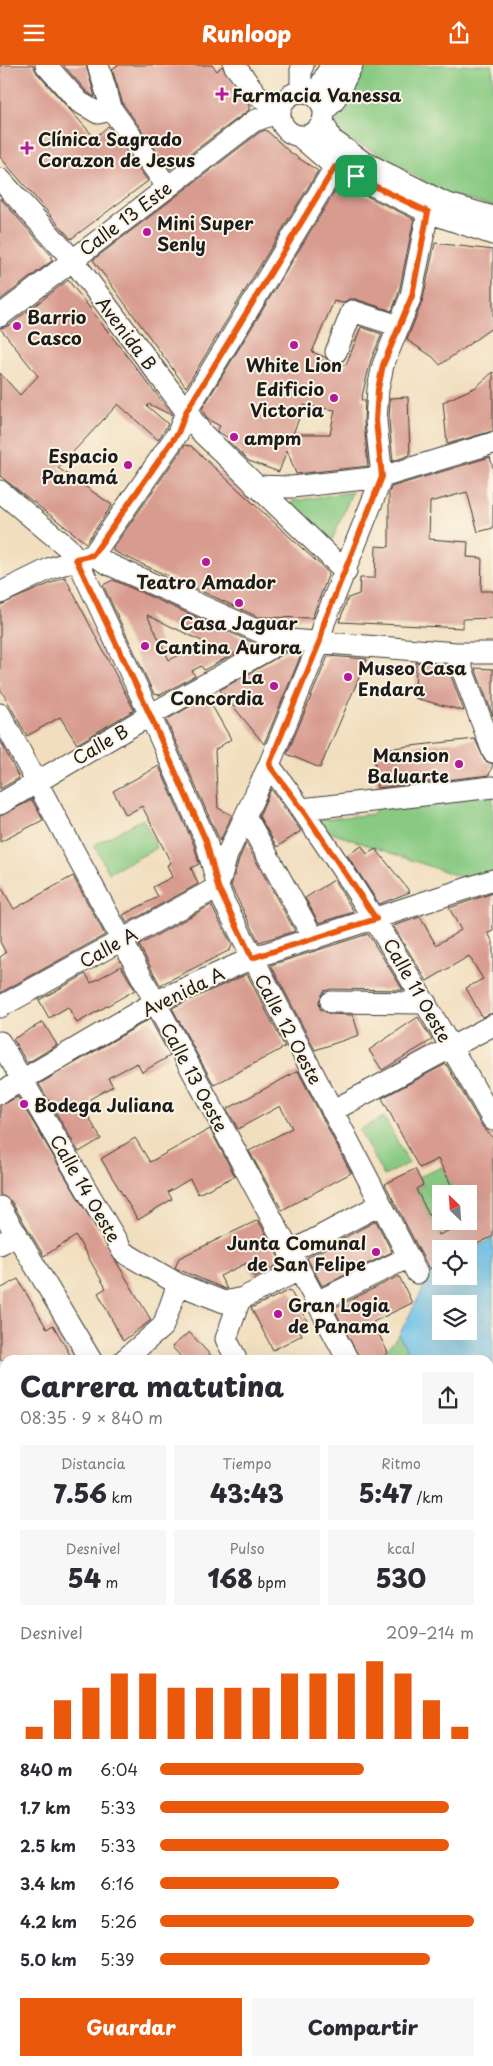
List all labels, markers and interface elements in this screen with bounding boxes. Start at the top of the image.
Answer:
text: Runloop [202,16,291,49]
icon: menu [20,19,48,47]
icon: share [445,19,473,47]
place label: Farmacia Vanessa [232,81,402,108]
marker: Farmacia Vanessa [216,88,228,100]
place label: Clínica Sagrado Corazon de Jesus [38,125,195,173]
marker: Clínica Sagrado Corazon de Jesus [20,141,34,155]
pin [335,155,377,197]
icon: arrive [342,162,370,190]
street label: Calle 13 Este [73,174,177,262]
place label: Mini Super Senly [157,209,254,257]
marker: Mini Super Senly [141,226,153,238]
street label: Avenida B [90,290,164,376]
place label: Barrio Casco [27,303,87,351]
marker: Barrio Casco [11,320,23,332]
marker: White Lion [288,339,300,351]
place label: White Lion [246,351,342,378]
place label: Edificio Victoria [250,375,324,423]
marker: Edificio Victoria [328,392,340,404]
place label: ampm [244,424,302,451]
marker: ampm [228,431,240,443]
place label: Espacio Panamá [42,442,118,490]
marker: Espacio Panamá [122,459,134,471]
marker: Teatro Amador [200,556,212,568]
place label: Teatro Amador [136,568,276,595]
marker: Casa Jaguar [233,597,245,609]
place label: Casa Jaguar [180,609,299,636]
place label: Cantina Aurora [155,633,302,660]
marker: Cantina Aurora [139,640,151,652]
place label: Museo Casa Endara [358,654,467,702]
place label: La Concordia [170,663,264,711]
marker: Museo Casa Endara [342,671,354,683]
marker: La Concordia [268,680,280,692]
street label: Calle B [67,717,133,771]
place label: Mansion Baluarte [367,741,449,789]
marker: Mansion Baluarte [453,758,465,770]
street label: Calle A [74,920,142,974]
street label: Calle 11 Oeste [377,933,459,1047]
street label: Avenida A [137,959,229,1023]
street label: Calle 12 Oeste [248,969,330,1089]
street label: Calle 13 Oeste [155,1018,235,1136]
place label: Bodega Juliana [34,1091,175,1118]
marker: Bodega Juliana [18,1098,30,1110]
street label: Calle 14 Oeste [44,1129,128,1247]
north arrow [432,1185,478,1230]
map controls [432,1185,477,1340]
place label: Junta Comunal de San Felipe [227,1229,366,1277]
button: locate [432,1240,477,1285]
marker: Junta Comunal de San Felipe [370,1246,382,1258]
place label: Gran Logia de Panama [288,1291,391,1339]
button: layers [432,1295,477,1340]
marker: Gran Logia de Panama [272,1308,284,1320]
text: Carrera matutina [20,1364,284,1407]
button: share [422,1372,474,1424]
text: 08:35 · 9 × 840 m [20,1405,163,1429]
text: Distancia [61,1453,125,1474]
text: Tiempo [222,1453,272,1474]
text: Ritmo [381,1453,421,1474]
text: 7.56 [53,1474,107,1512]
text: 43:43 [210,1474,284,1512]
text: 5:47 [359,1474,412,1512]
text: km [107,1487,133,1508]
text: /km [412,1487,443,1508]
text: Desnivel [66,1538,120,1559]
text: Pulso [230,1538,265,1559]
text: kcal [387,1538,415,1559]
text: 54 [68,1559,101,1597]
text: 168 [207,1559,253,1597]
text: 530 [376,1559,426,1597]
text: m [101,1572,118,1593]
text: bpm [253,1572,287,1593]
text: Desnivel [20,1620,82,1644]
text: 209–214 m [386,1620,474,1644]
text: 840 m [20,1757,73,1781]
text: 6:04 [100,1757,138,1781]
text: 1.7 km [20,1795,71,1819]
text: 5:33 [100,1795,136,1819]
text: 2.5 km [20,1833,76,1857]
text: 5:33 [100,1833,136,1857]
text: 3.4 km [20,1871,76,1895]
text: 6:16 [100,1871,134,1895]
text: 4.2 km [20,1909,77,1933]
text: 5:26 [100,1909,137,1933]
text: 5.0 km [20,1947,77,1971]
text: 5:39 [100,1947,134,1971]
button: Guardar [20,1998,242,2056]
button: Compartir [252,1998,474,2056]

